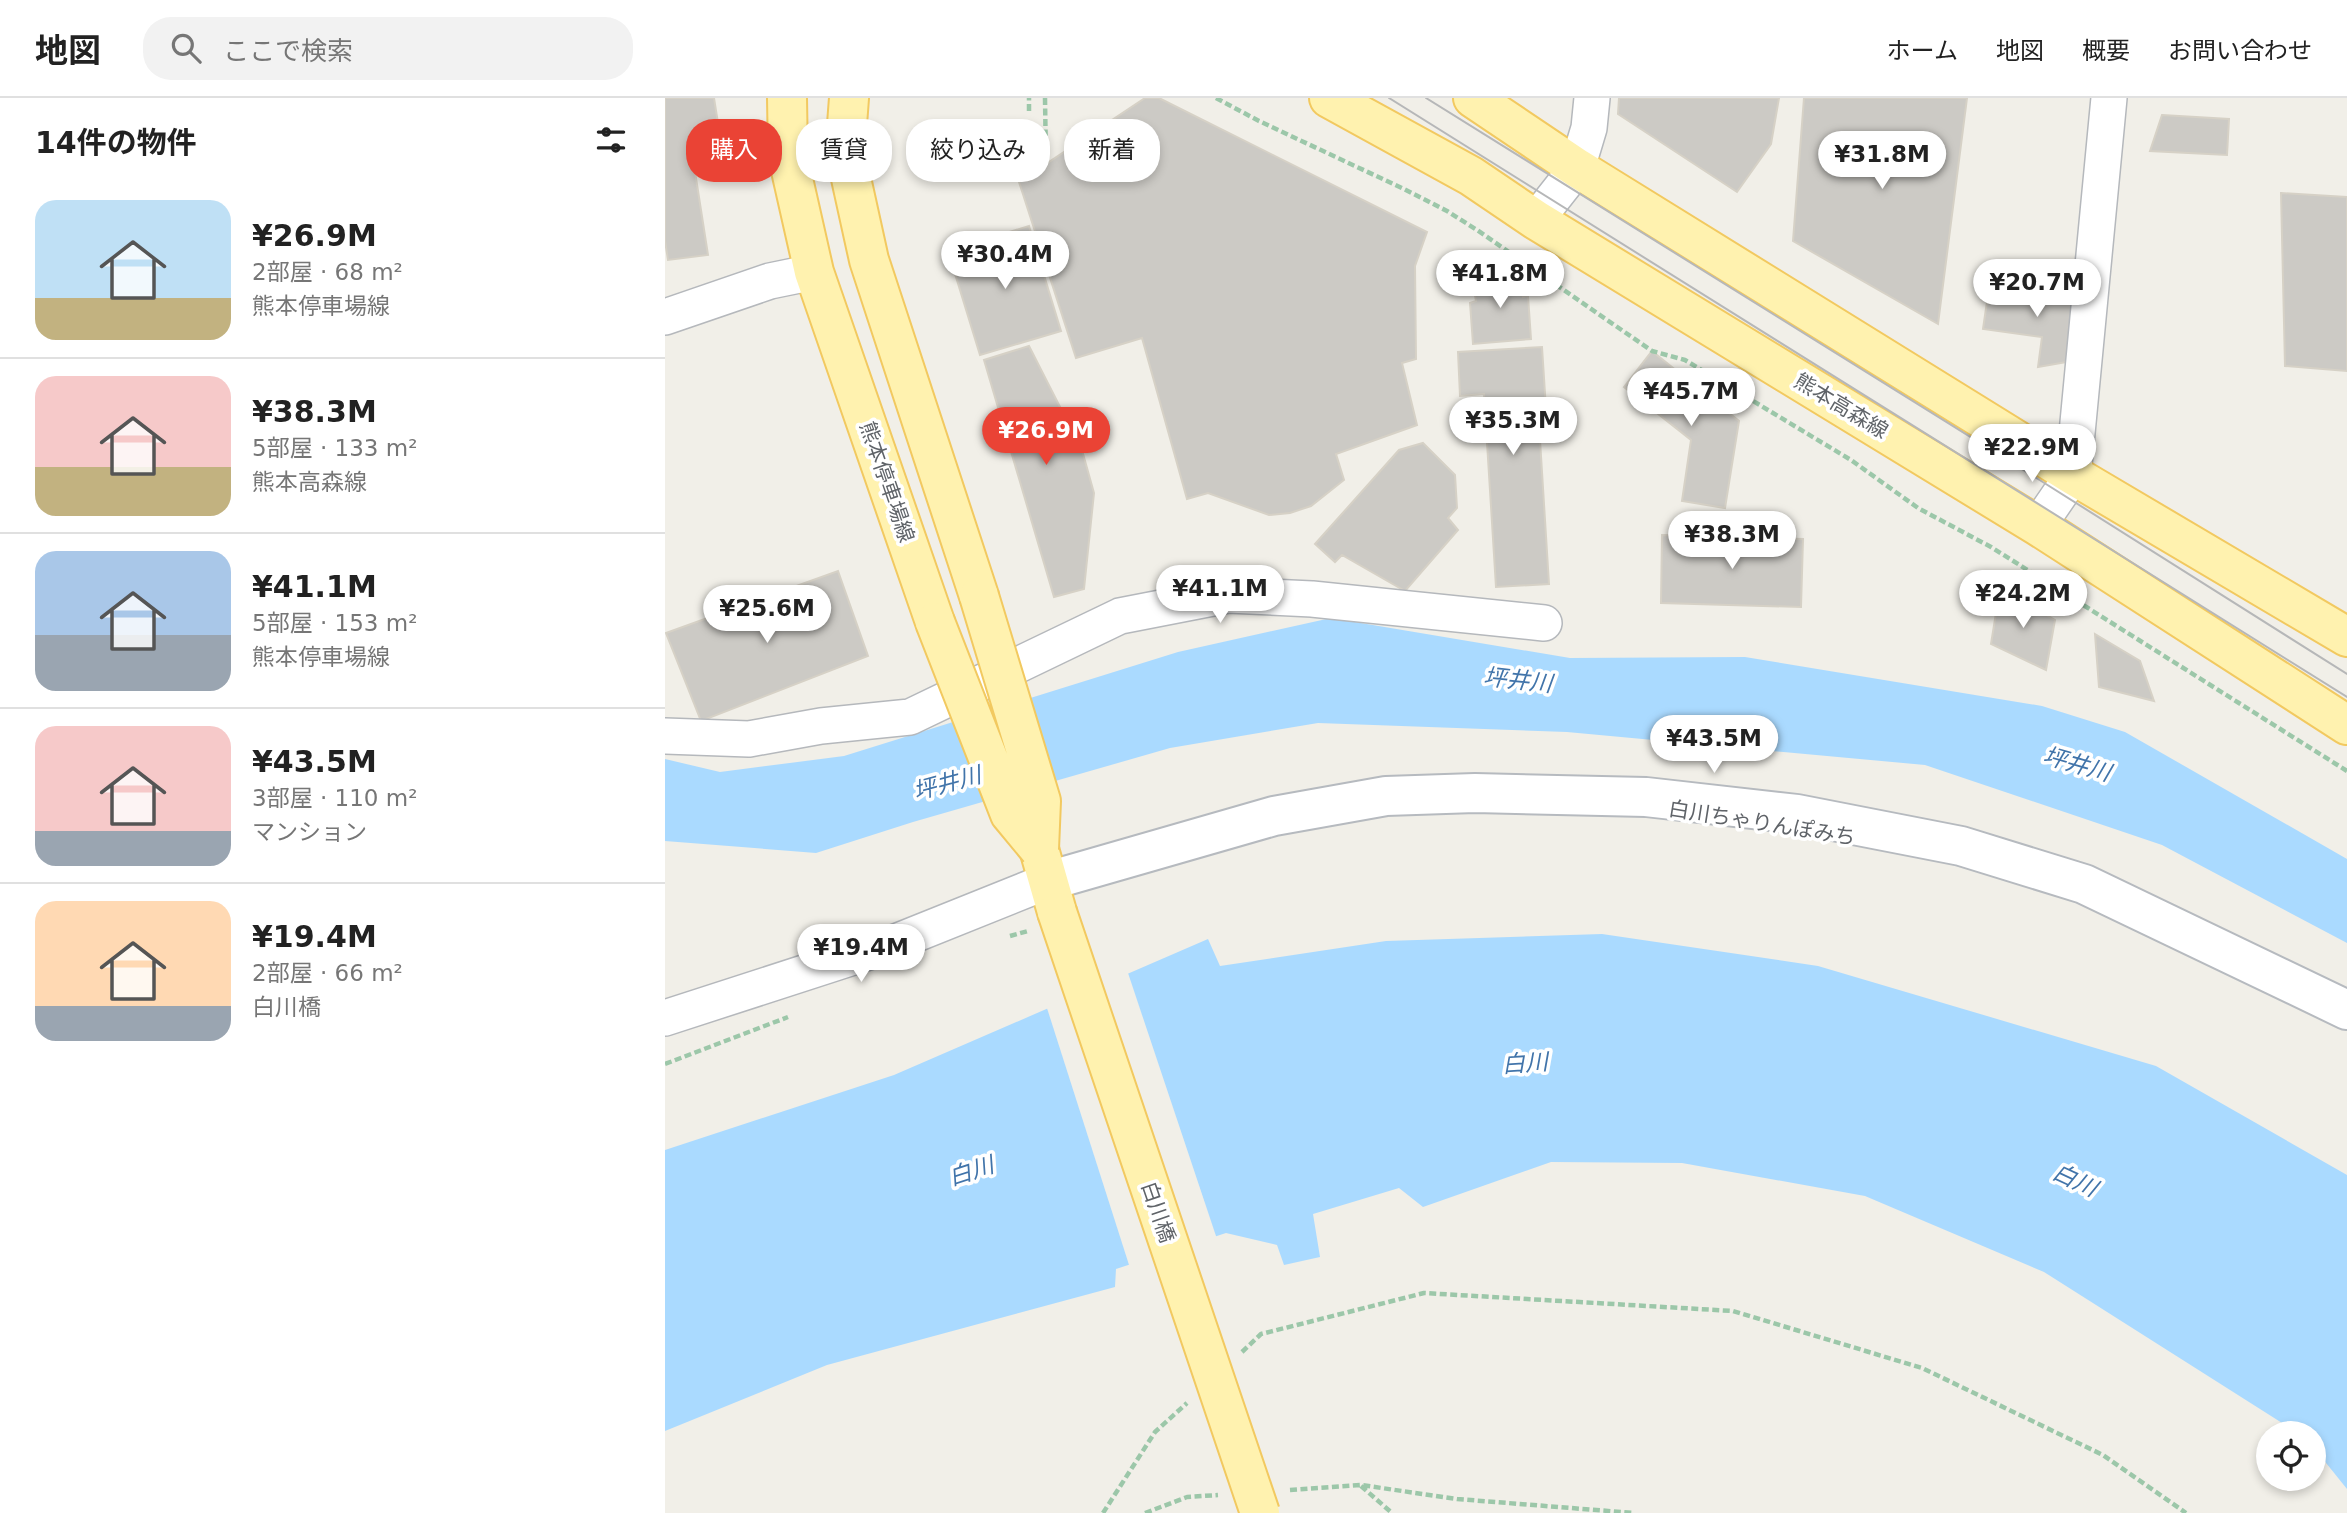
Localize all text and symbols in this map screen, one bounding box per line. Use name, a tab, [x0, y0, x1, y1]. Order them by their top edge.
search box	[143, 17, 633, 80]
icon: search	[167, 29, 205, 67]
text: 地図	[35, 31, 101, 70]
text: ここで検索	[223, 36, 353, 66]
text: ホーム	[1887, 37, 1958, 65]
text: 地図	[1996, 37, 2044, 65]
text: 概要	[2082, 37, 2130, 65]
text: お問い合わせ	[2168, 37, 2312, 65]
chip: 購入	[686, 119, 782, 182]
chip: 賃貸	[796, 119, 892, 182]
chip: 絞り込み	[906, 119, 1050, 182]
chip: 新着	[1064, 119, 1160, 182]
icon: filters	[592, 121, 630, 159]
text: 14件の物件	[35, 125, 197, 160]
pin: ¥31.8M	[1825, 132, 1939, 191]
text: ¥31.8M	[1834, 141, 1930, 167]
text: ¥26.9M	[252, 218, 377, 253]
icon: home	[91, 228, 175, 312]
pin: ¥30.4M	[948, 232, 1062, 291]
text: ¥30.4M	[957, 241, 1053, 267]
pin: ¥41.8M	[1443, 250, 1557, 310]
text: 2部屋 · 68 m²	[252, 259, 403, 285]
text: ¥41.8M	[1452, 260, 1548, 286]
pin: ¥20.7M	[1980, 260, 2094, 319]
text: ¥20.7M	[1989, 269, 2085, 295]
text: 熊本停車場線	[252, 293, 390, 319]
pin: ¥45.7M	[1634, 368, 1748, 428]
street label: 熊本高森線	[1790, 369, 1892, 443]
text: ¥45.7M	[1643, 378, 1739, 404]
text: ¥38.3M	[252, 394, 377, 429]
pin: ¥35.3M	[1456, 398, 1570, 457]
icon: home	[91, 404, 175, 488]
text: ¥35.3M	[1465, 407, 1561, 433]
pin: ¥26.9M	[989, 408, 1103, 467]
text: ¥26.9M	[998, 417, 1094, 443]
street label: 熊本停車場線	[855, 419, 919, 545]
pin: ¥22.9M	[1975, 424, 2089, 484]
text: ¥22.9M	[1984, 434, 2080, 460]
text: 5部屋 · 133 m²	[252, 435, 417, 461]
text: 熊本高森線	[252, 469, 367, 495]
pin: ¥38.3M	[1675, 512, 1789, 571]
text: ¥38.3M	[1684, 521, 1780, 547]
pin: ¥41.1M	[1163, 566, 1277, 625]
text: ¥41.1M	[252, 569, 377, 604]
pin: ¥24.2M	[1966, 570, 2080, 630]
text: ¥41.1M	[1172, 575, 1268, 601]
icon: home	[91, 579, 175, 663]
text: ¥24.2M	[1975, 580, 2071, 606]
pin: ¥25.6M	[710, 586, 824, 645]
text: ¥25.6M	[719, 595, 815, 621]
text: 5部屋 · 153 m²	[252, 610, 417, 636]
text: 熊本停車場線	[252, 644, 390, 670]
water label: 坪井川	[1482, 663, 1557, 697]
pin: ¥43.5M	[1657, 716, 1771, 775]
text: ¥43.5M	[1666, 725, 1762, 751]
water label: 坪井川	[2040, 742, 2117, 787]
text: ¥43.5M	[252, 744, 377, 779]
icon: home	[91, 754, 175, 838]
water label: 坪井川	[910, 761, 987, 804]
text: 3部屋 · 110 m²	[252, 785, 417, 811]
street label: 白川ちゃりんぽみち	[1667, 796, 1857, 850]
text: マンション	[252, 819, 367, 845]
text: ¥19.4M	[252, 919, 377, 954]
pin: ¥19.4M	[804, 924, 918, 984]
icon: home	[91, 929, 175, 1013]
text: ¥19.4M	[813, 934, 909, 960]
text: 2部屋 · 66 m²	[252, 960, 403, 986]
text: 白川橋	[252, 994, 321, 1020]
water label: 白川	[1501, 1048, 1552, 1078]
water label: 白川	[945, 1151, 1000, 1190]
water label: 白川	[2049, 1158, 2104, 1203]
street label: 白川橋	[1136, 1178, 1180, 1246]
map controls	[2256, 1421, 2326, 1491]
button: locate	[2256, 1421, 2326, 1491]

